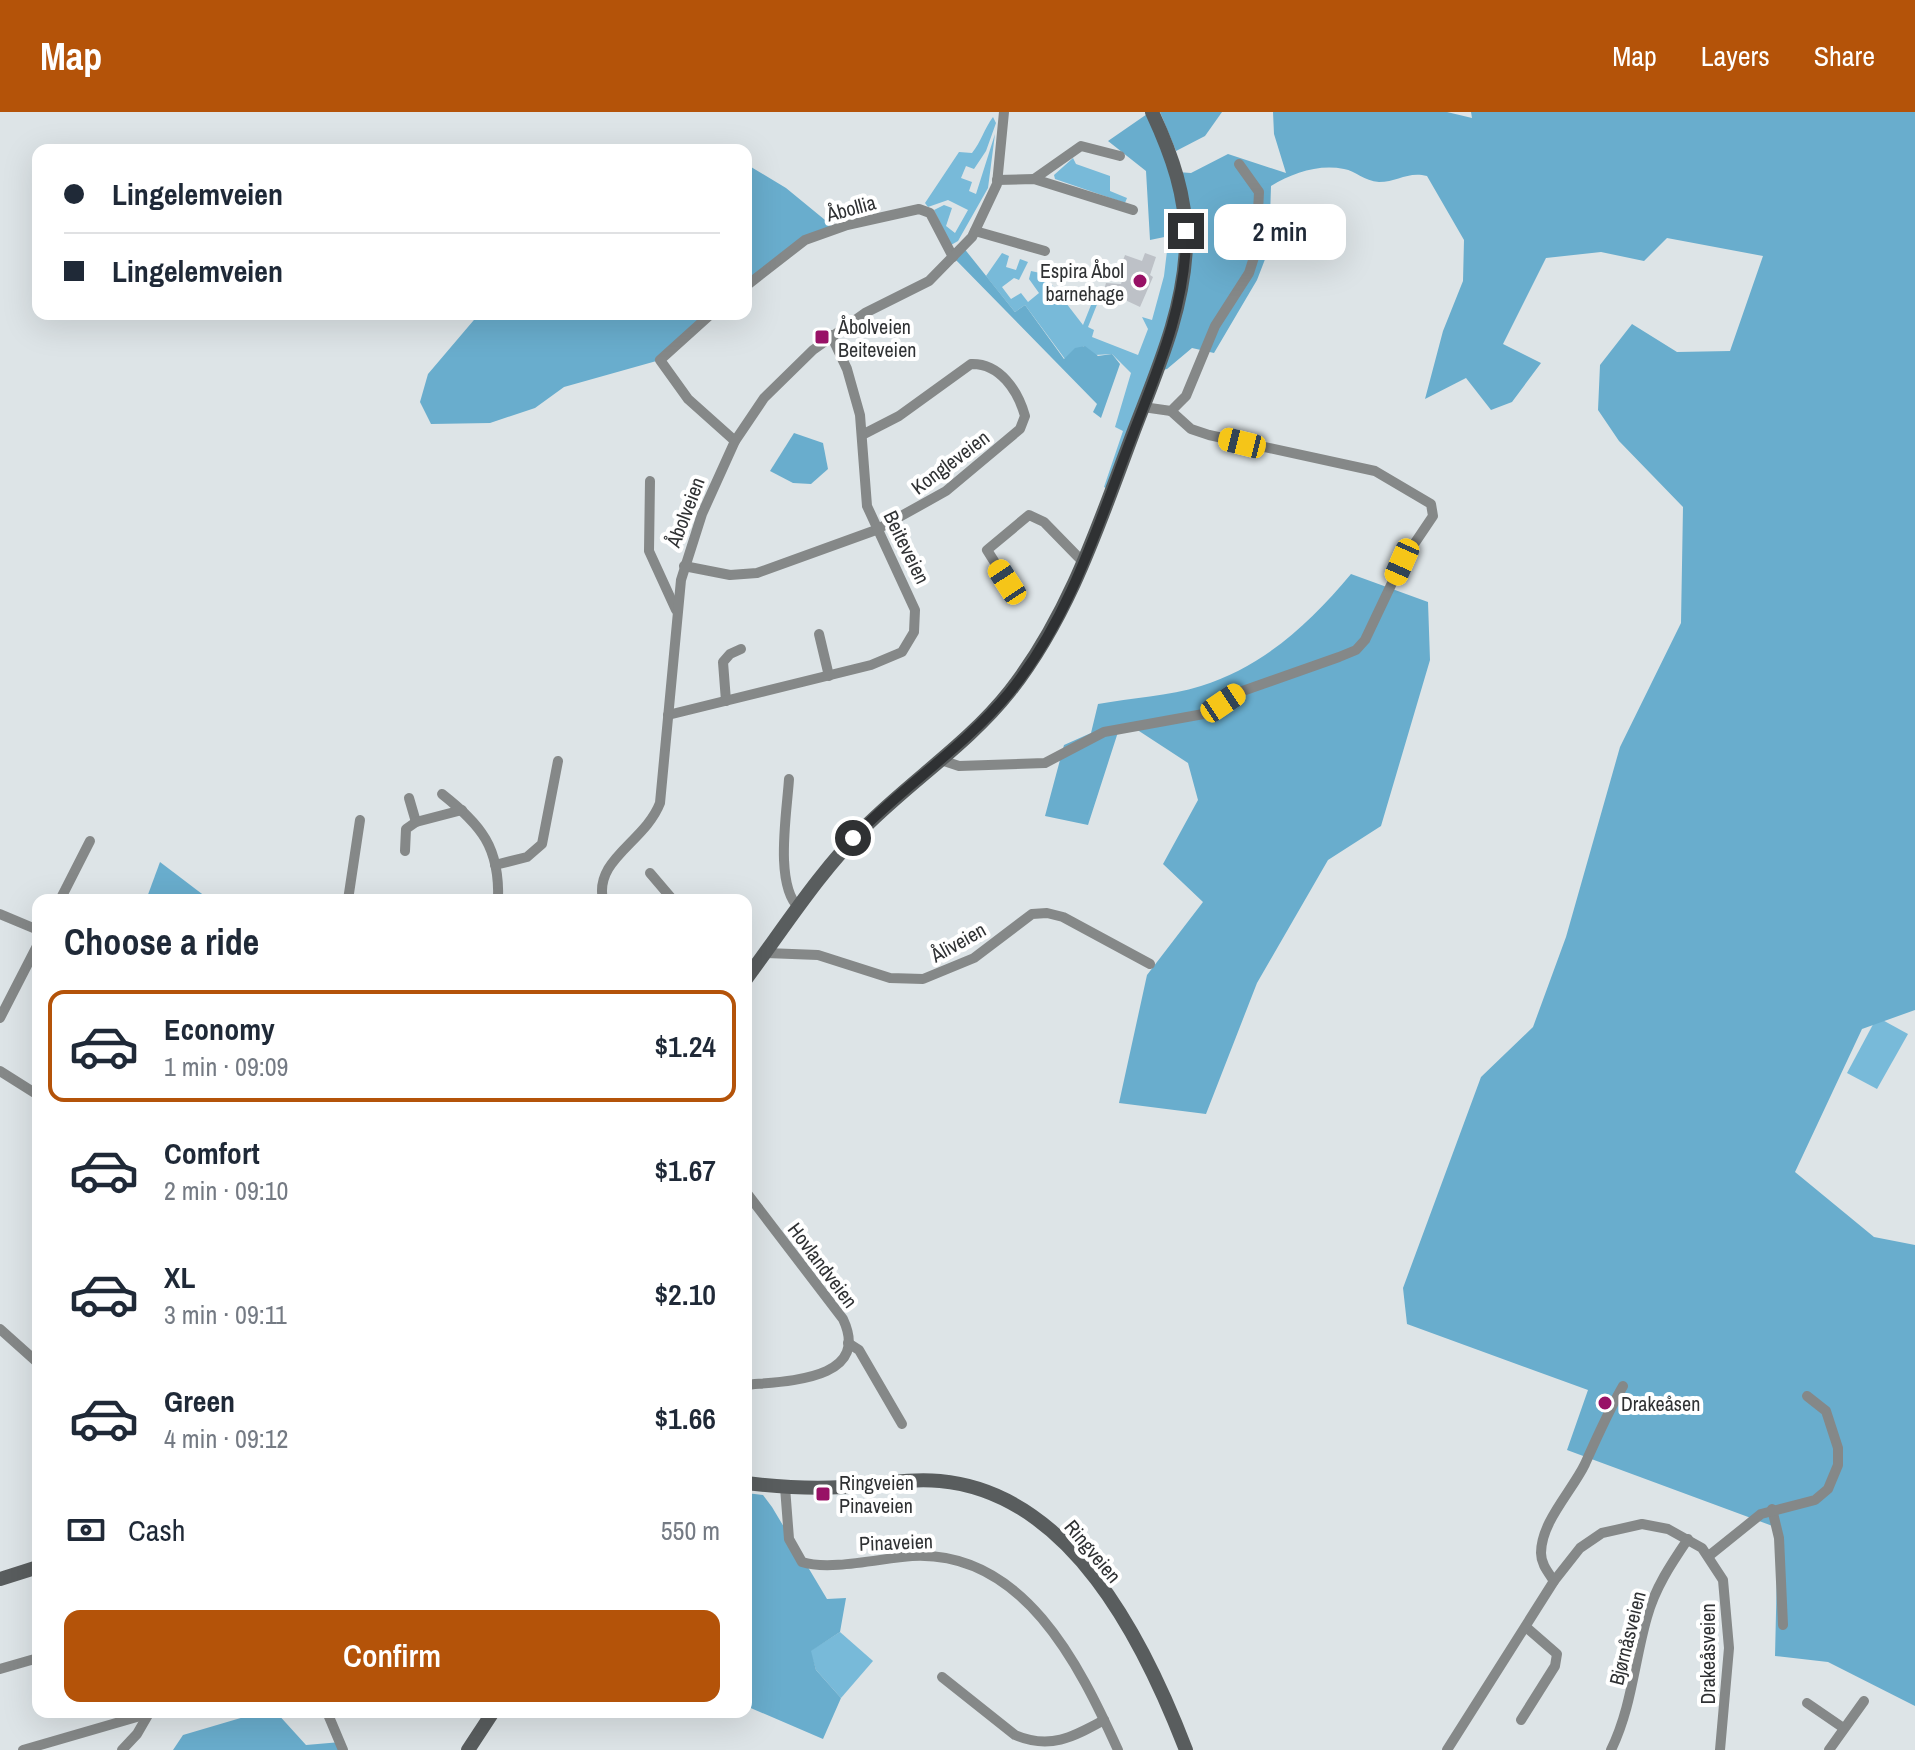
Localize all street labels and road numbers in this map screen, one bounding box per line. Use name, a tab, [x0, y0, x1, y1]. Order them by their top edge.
street label: Åbollia	[822, 188, 879, 228]
street label: Kongleveien	[905, 424, 995, 500]
street label: Åbolveien	[659, 473, 711, 552]
street label: Beiteveien	[878, 506, 936, 588]
street label: Åliveien	[925, 916, 990, 969]
street label: Hovlandveien	[782, 1217, 864, 1313]
street label: Ringveien	[1059, 1514, 1127, 1588]
street label: Pinaveien	[859, 1527, 933, 1557]
street label: Bjørnåsveien	[1602, 1588, 1652, 1688]
street label: Drakeåsveien	[1694, 1603, 1721, 1705]

